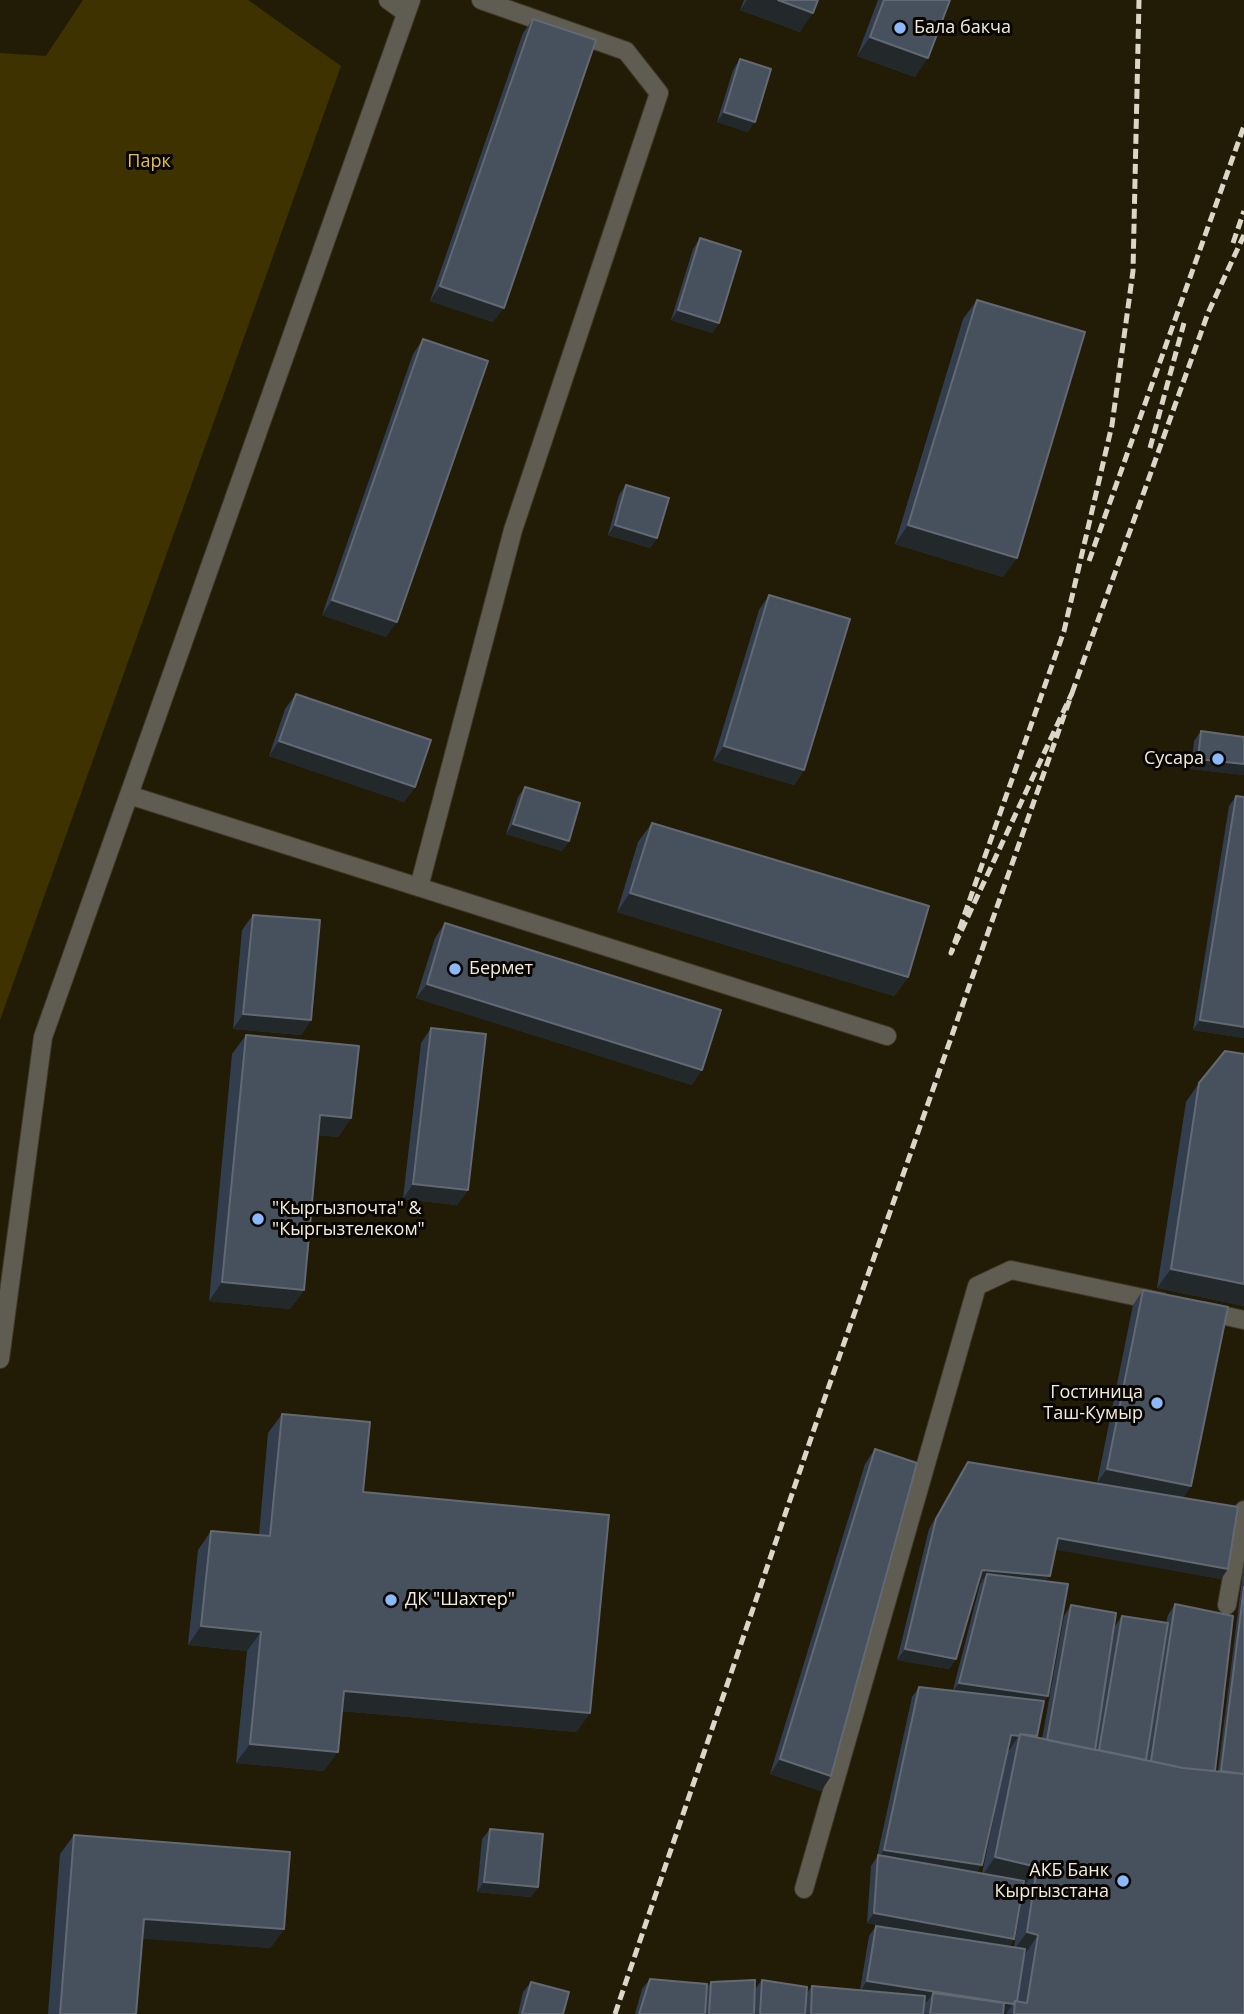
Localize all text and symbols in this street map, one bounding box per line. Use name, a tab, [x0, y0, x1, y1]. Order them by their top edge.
place label: Бала бакча	[914, 17, 1011, 39]
marker: Бала бакча	[892, 20, 908, 36]
park label: Парк	[127, 151, 171, 173]
place label: Сусара	[1144, 748, 1204, 770]
marker: Сусара	[1210, 751, 1226, 767]
place label: Бермет	[469, 958, 533, 980]
marker: Бермет	[447, 961, 463, 977]
place label: "Кыргызпочта" & "Кыргызтелеком"	[272, 1198, 425, 1240]
marker: "Кыргызпочта" & "Кыргызтелеком"	[250, 1211, 266, 1227]
place label: Гостиница Таш-Кумыр	[1043, 1382, 1143, 1424]
marker: Гостиница Таш-Кумыр	[1149, 1395, 1165, 1411]
place label: ДК "Шахтер"	[405, 1589, 515, 1611]
marker: ДК "Шахтер"	[383, 1592, 399, 1608]
place label: АКБ Банк Кыргызстана	[994, 1860, 1109, 1902]
marker: АКБ Банк Кыргызстана	[1115, 1873, 1131, 1889]

